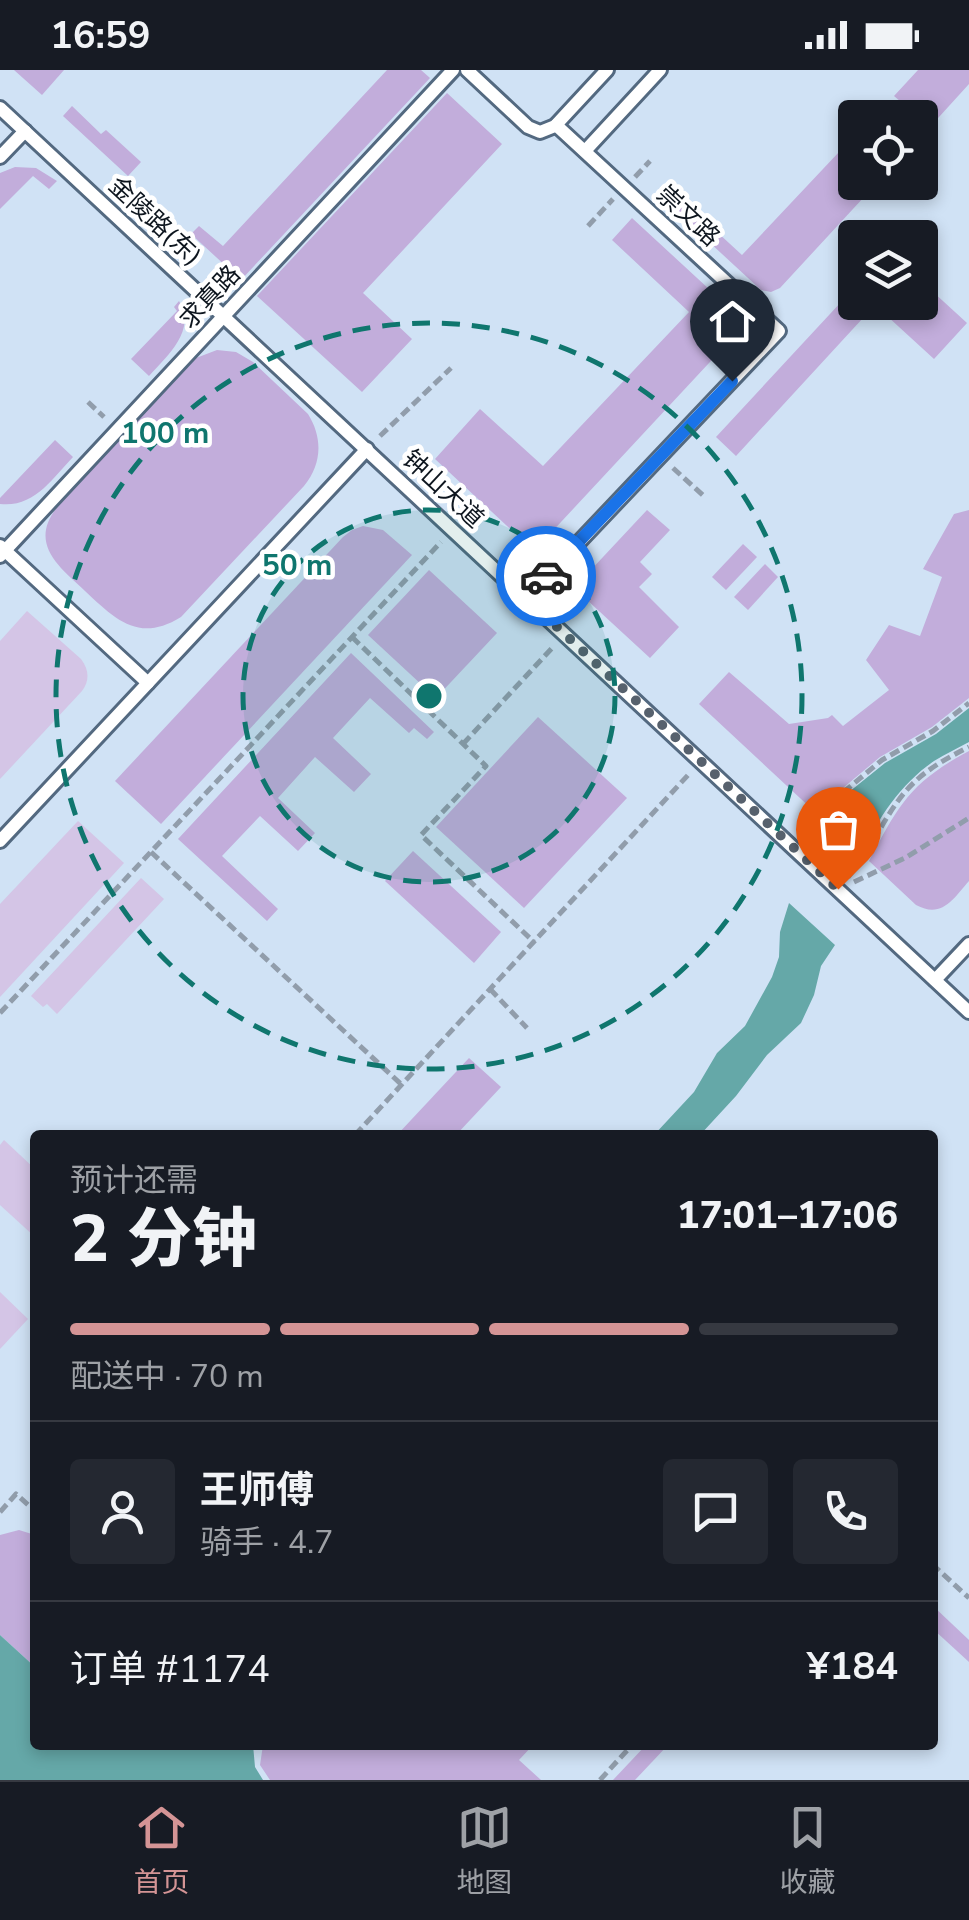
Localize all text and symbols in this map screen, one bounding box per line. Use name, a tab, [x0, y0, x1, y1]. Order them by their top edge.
text: 16:59	[50, 10, 151, 61]
map controls	[838, 100, 938, 320]
button: locate	[838, 100, 938, 200]
street label: 金陵路(东)	[101, 169, 209, 273]
street label: 崇文路	[649, 178, 727, 254]
button: layers	[838, 220, 938, 320]
street label: 求真路	[172, 258, 248, 336]
pin	[690, 279, 775, 382]
icon: home	[705, 294, 760, 349]
text: 100 m	[121, 413, 209, 454]
street label: 钟山大道	[395, 442, 491, 536]
courier	[496, 526, 596, 626]
text: 50 m	[262, 545, 332, 586]
icon: car	[519, 549, 574, 604]
centre of rings	[411, 678, 447, 714]
pin	[796, 787, 881, 890]
icon: bag	[811, 802, 866, 857]
text: 预计还需	[70, 1159, 198, 1202]
text: 17:01–17:06	[677, 1190, 898, 1241]
text: 2 分钟	[70, 1195, 257, 1284]
text: 配送中 · 70 m	[70, 1355, 264, 1398]
button: person	[70, 1459, 175, 1564]
button: chat	[663, 1459, 768, 1564]
button: phone	[793, 1459, 898, 1564]
text: 王师傅	[200, 1465, 314, 1516]
text: 骑手 · 4.7	[200, 1521, 333, 1564]
text: ¥184	[807, 1641, 898, 1692]
text: 订单 #1174	[70, 1644, 270, 1695]
tab: 首页	[133, 1800, 190, 1902]
tab: 地图	[456, 1800, 513, 1902]
tab: 收藏	[779, 1800, 836, 1902]

